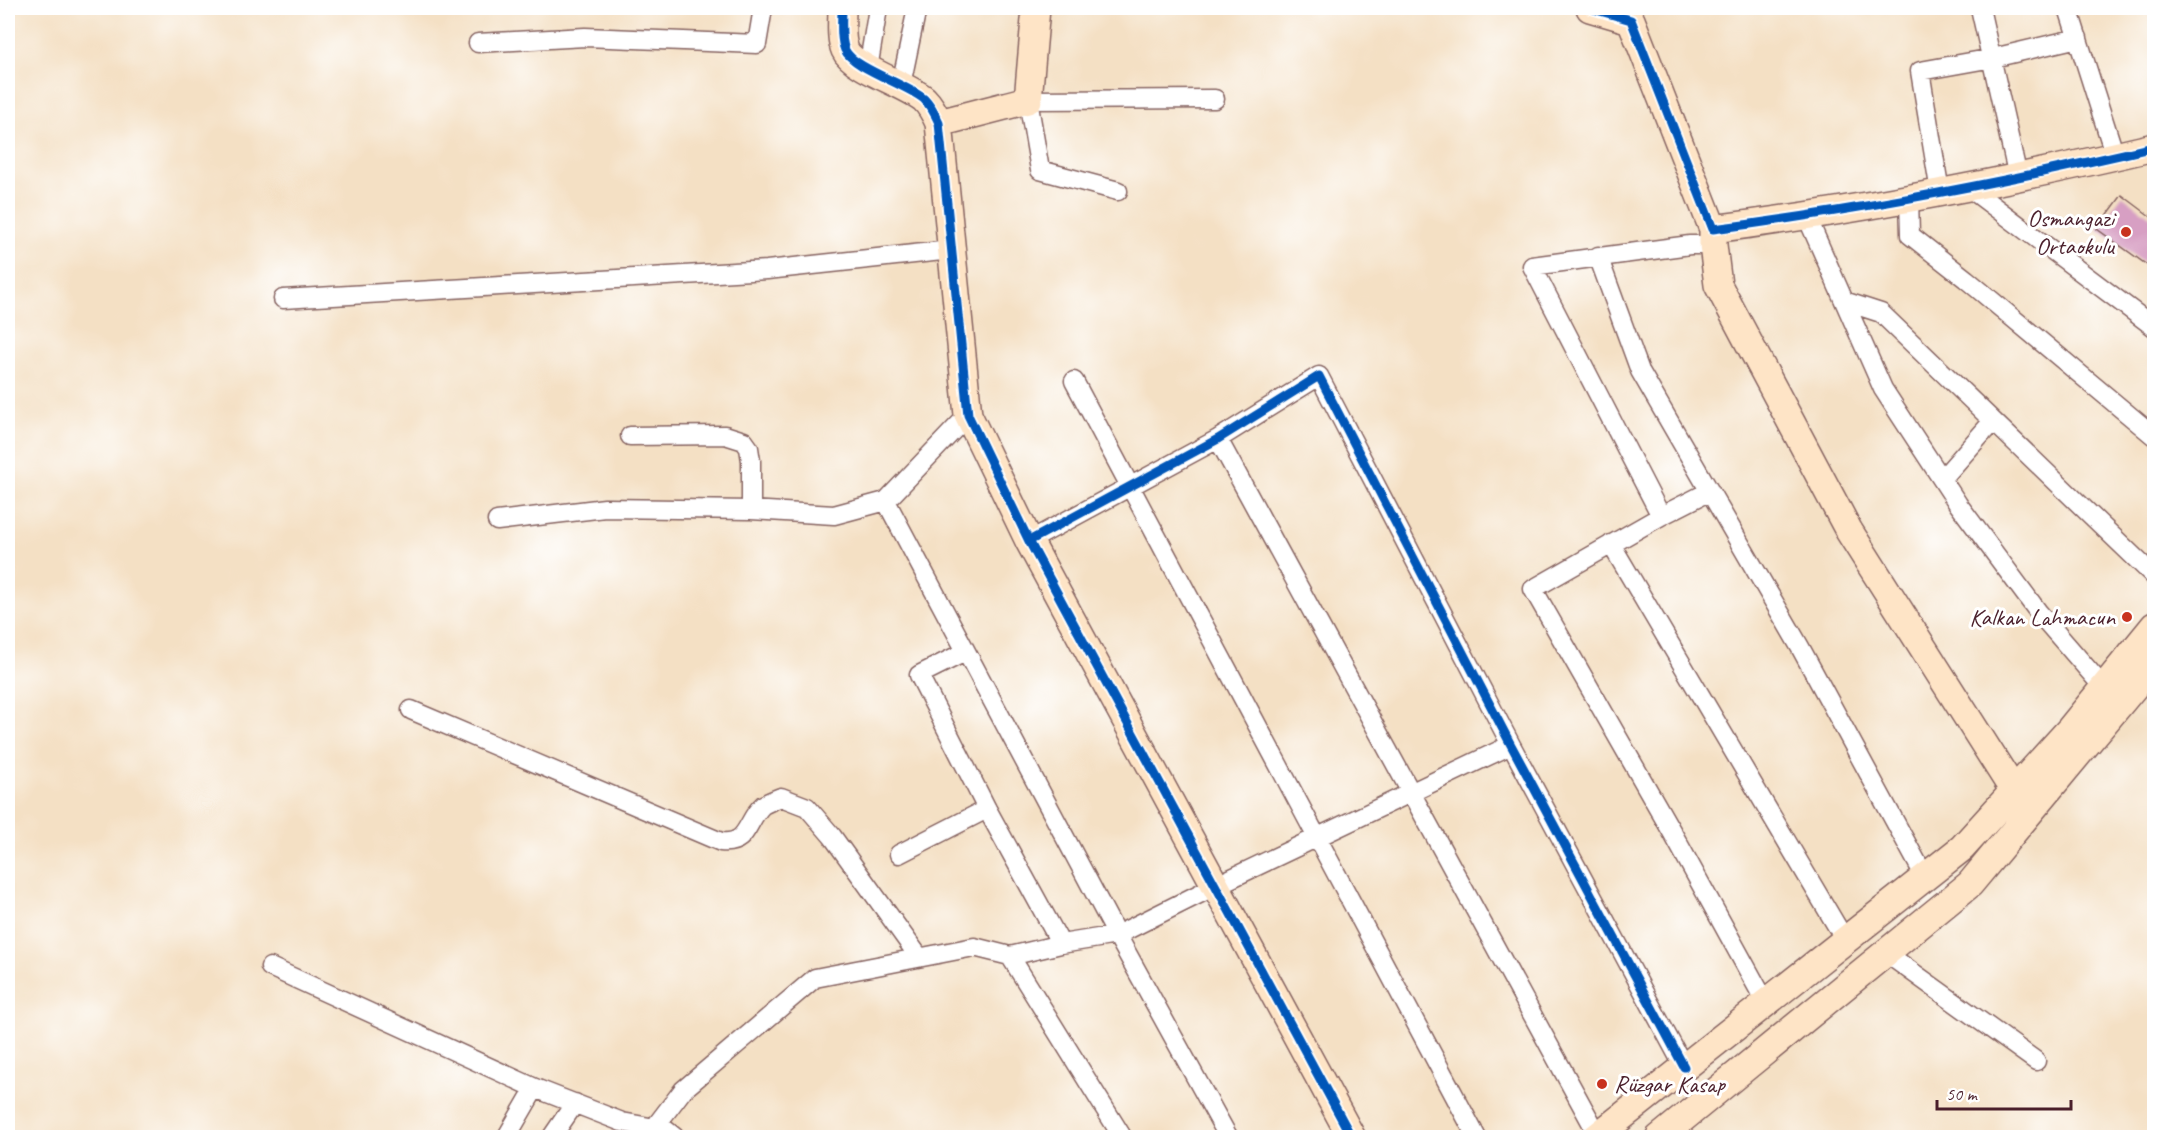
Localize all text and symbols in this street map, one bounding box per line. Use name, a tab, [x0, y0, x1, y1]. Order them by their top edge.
place label: Osmangazi Ortaokulu	[2028, 203, 2118, 261]
marker: Osmangazi Ortaokulu	[2119, 225, 2133, 239]
place label: Kalkan Lahmacun	[1969, 602, 2116, 632]
marker: Kalkan Lahmacun	[2120, 610, 2134, 624]
place label: Rüzgar Kasap	[1614, 1069, 1727, 1099]
scale bar	[1937, 1073, 2070, 1111]
marker: Rüzgar Kasap	[1595, 1077, 1609, 1091]
text: 50 m	[1946, 1083, 1979, 1105]

